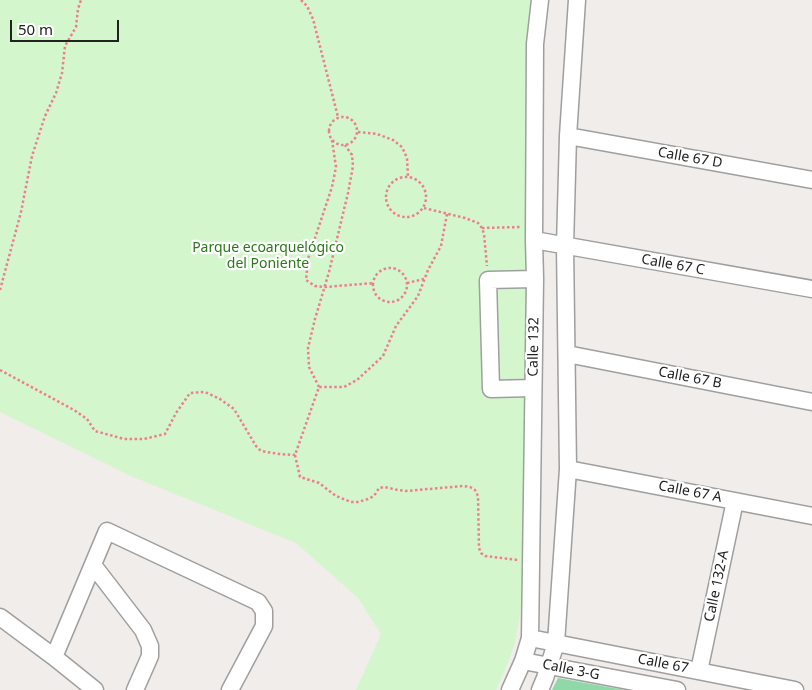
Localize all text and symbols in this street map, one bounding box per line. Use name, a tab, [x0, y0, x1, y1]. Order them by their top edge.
scale bar	[12, 10, 121, 42]
text: 50 m	[18, 19, 53, 39]
street label: Calle 67 D	[656, 144, 724, 172]
park label: Parque ecoarquelógico del Poniente	[192, 240, 344, 272]
street label: Calle 67 C	[640, 251, 706, 279]
street label: Calle 132	[525, 317, 543, 377]
street label: Calle 67 B	[657, 364, 723, 392]
street label: Calle 67 A	[657, 478, 723, 506]
street label: Calle 132-A	[701, 549, 733, 623]
street label: Calle 67	[636, 651, 690, 677]
street label: Calle 3-G	[541, 656, 601, 684]

